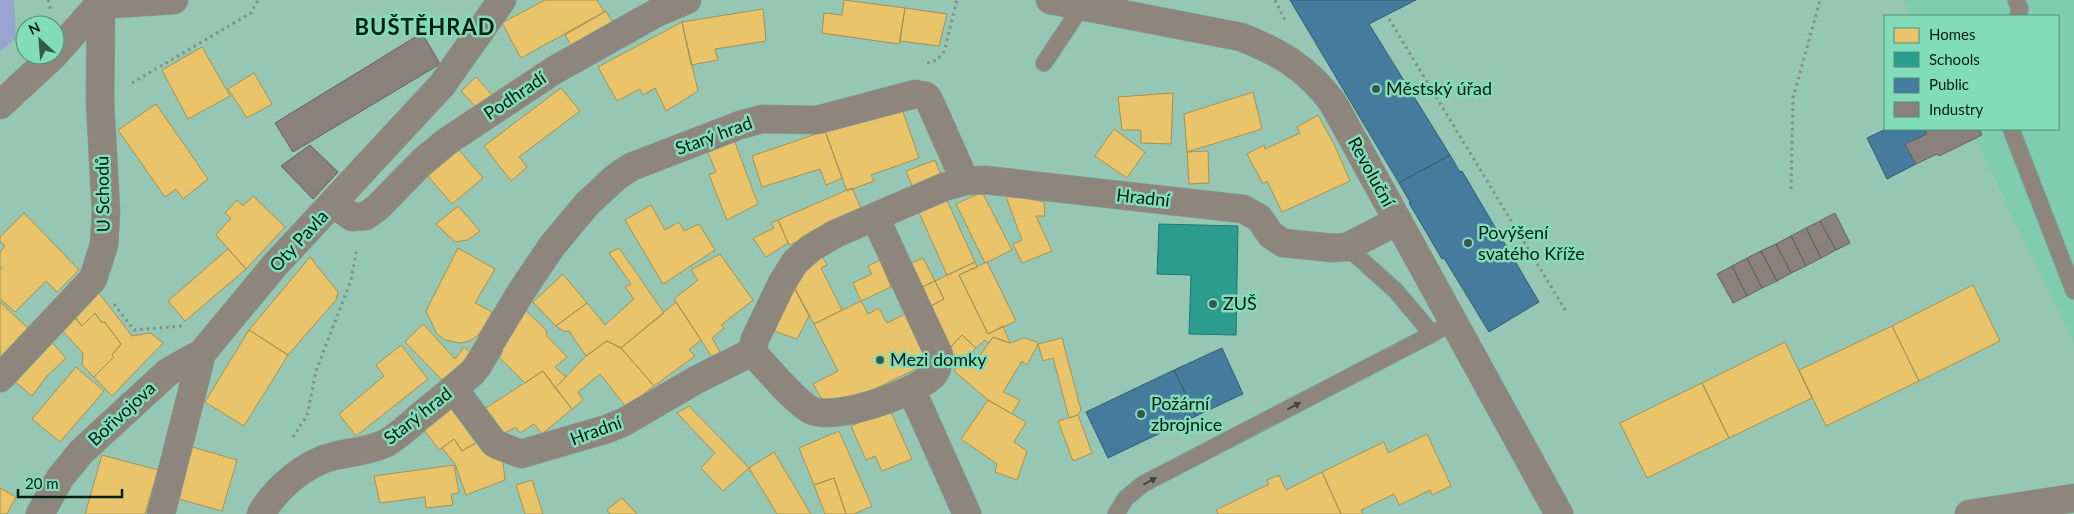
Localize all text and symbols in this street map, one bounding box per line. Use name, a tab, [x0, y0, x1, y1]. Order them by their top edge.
district label: BUŠTĚHRAD	[355, 13, 495, 40]
north arrow	[15, 15, 65, 65]
legend	[1884, 15, 2059, 130]
text: N	[26, 18, 43, 38]
text: Homes	[1929, 25, 1975, 43]
text: Schools	[1929, 50, 1980, 68]
street label: Podhradí	[479, 66, 550, 124]
text: Public	[1929, 75, 1969, 93]
place label: Městský úřad	[1386, 77, 1492, 99]
marker: Městský úřad	[1370, 83, 1382, 95]
text: Industry	[1929, 100, 1984, 118]
street label: Starý hrad	[672, 111, 755, 159]
street label: Revoluční	[1344, 133, 1400, 211]
street label: U Schodů	[90, 156, 114, 232]
street label: Hradní	[1115, 183, 1171, 211]
street label: Oty Pavla	[264, 205, 332, 276]
place label: Povýšení svatého Kříže	[1478, 221, 1585, 264]
marker: Povýšení svatého Kříže	[1462, 237, 1474, 249]
place label: ZUŠ	[1223, 292, 1257, 314]
marker: ZUŠ	[1207, 298, 1219, 310]
place label: Mezi domky	[890, 348, 987, 370]
marker: Mezi domky	[874, 354, 886, 366]
street label: Bořivojova	[83, 377, 160, 450]
street label: Starý hrad	[379, 382, 456, 449]
place label: Požární zbrojnice	[1151, 392, 1222, 435]
one-way arrow	[1287, 402, 1301, 410]
marker: Požární zbrojnice	[1135, 408, 1147, 420]
street label: Hradní	[567, 410, 625, 450]
scale bar	[18, 466, 121, 498]
text: 20 m	[25, 474, 59, 492]
one-way arrow	[1143, 477, 1157, 485]

